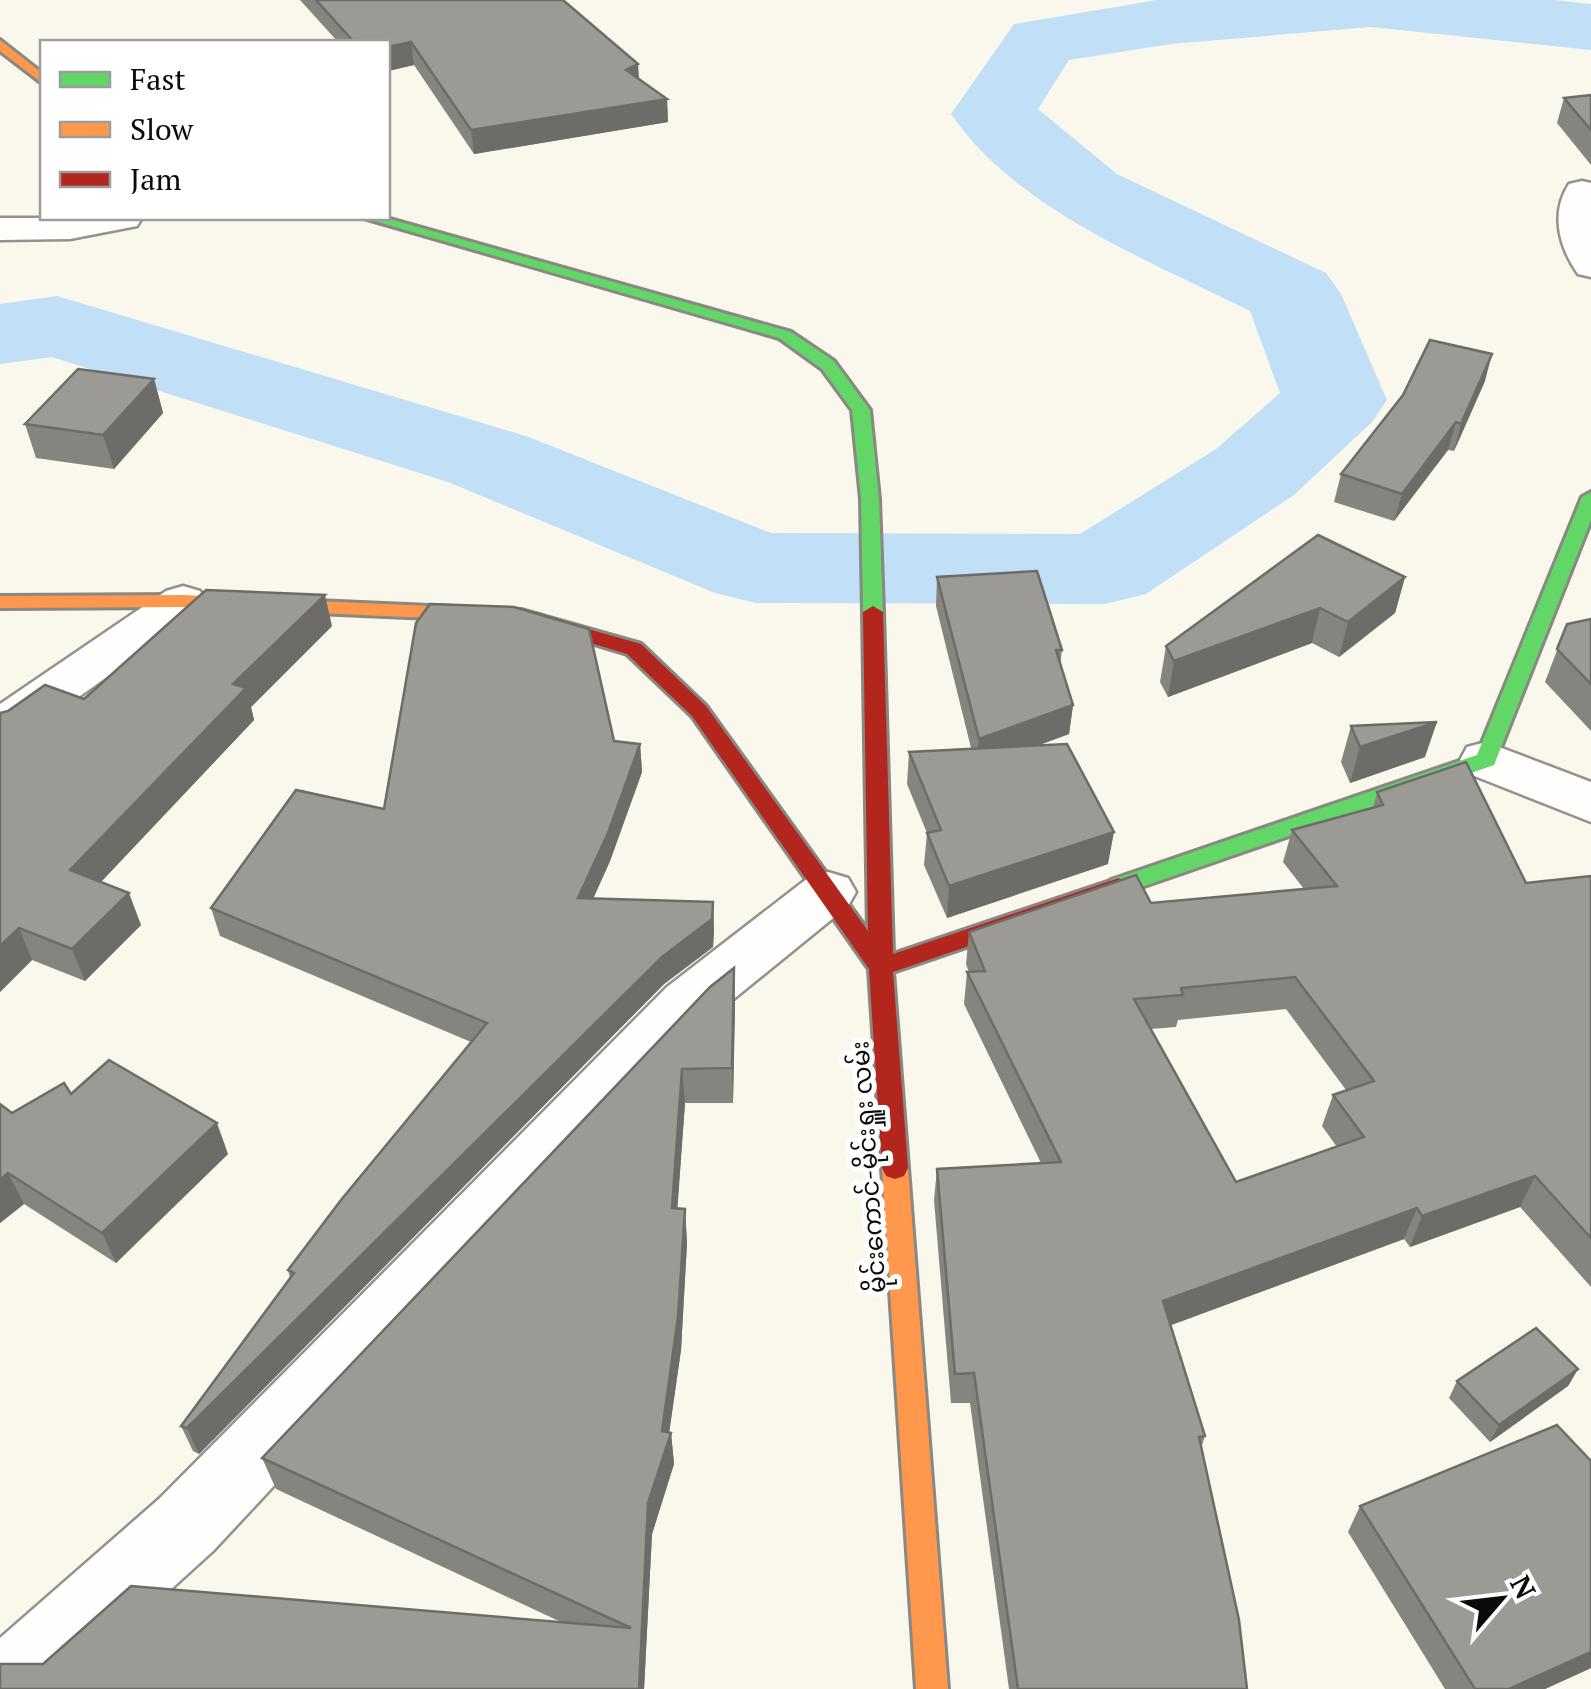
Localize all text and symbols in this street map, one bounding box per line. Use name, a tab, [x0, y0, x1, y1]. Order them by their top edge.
legend	[40, 40, 390, 220]
text: Fast	[130, 59, 186, 99]
text: Slow	[130, 109, 194, 149]
text: Jam	[130, 159, 181, 199]
street label: မိုင်းကောင်-မိုင်းရှူး လမ်း	[842, 1039, 898, 1294]
north arrow	[1451, 1549, 1551, 1649]
text: N	[1502, 1569, 1545, 1605]

